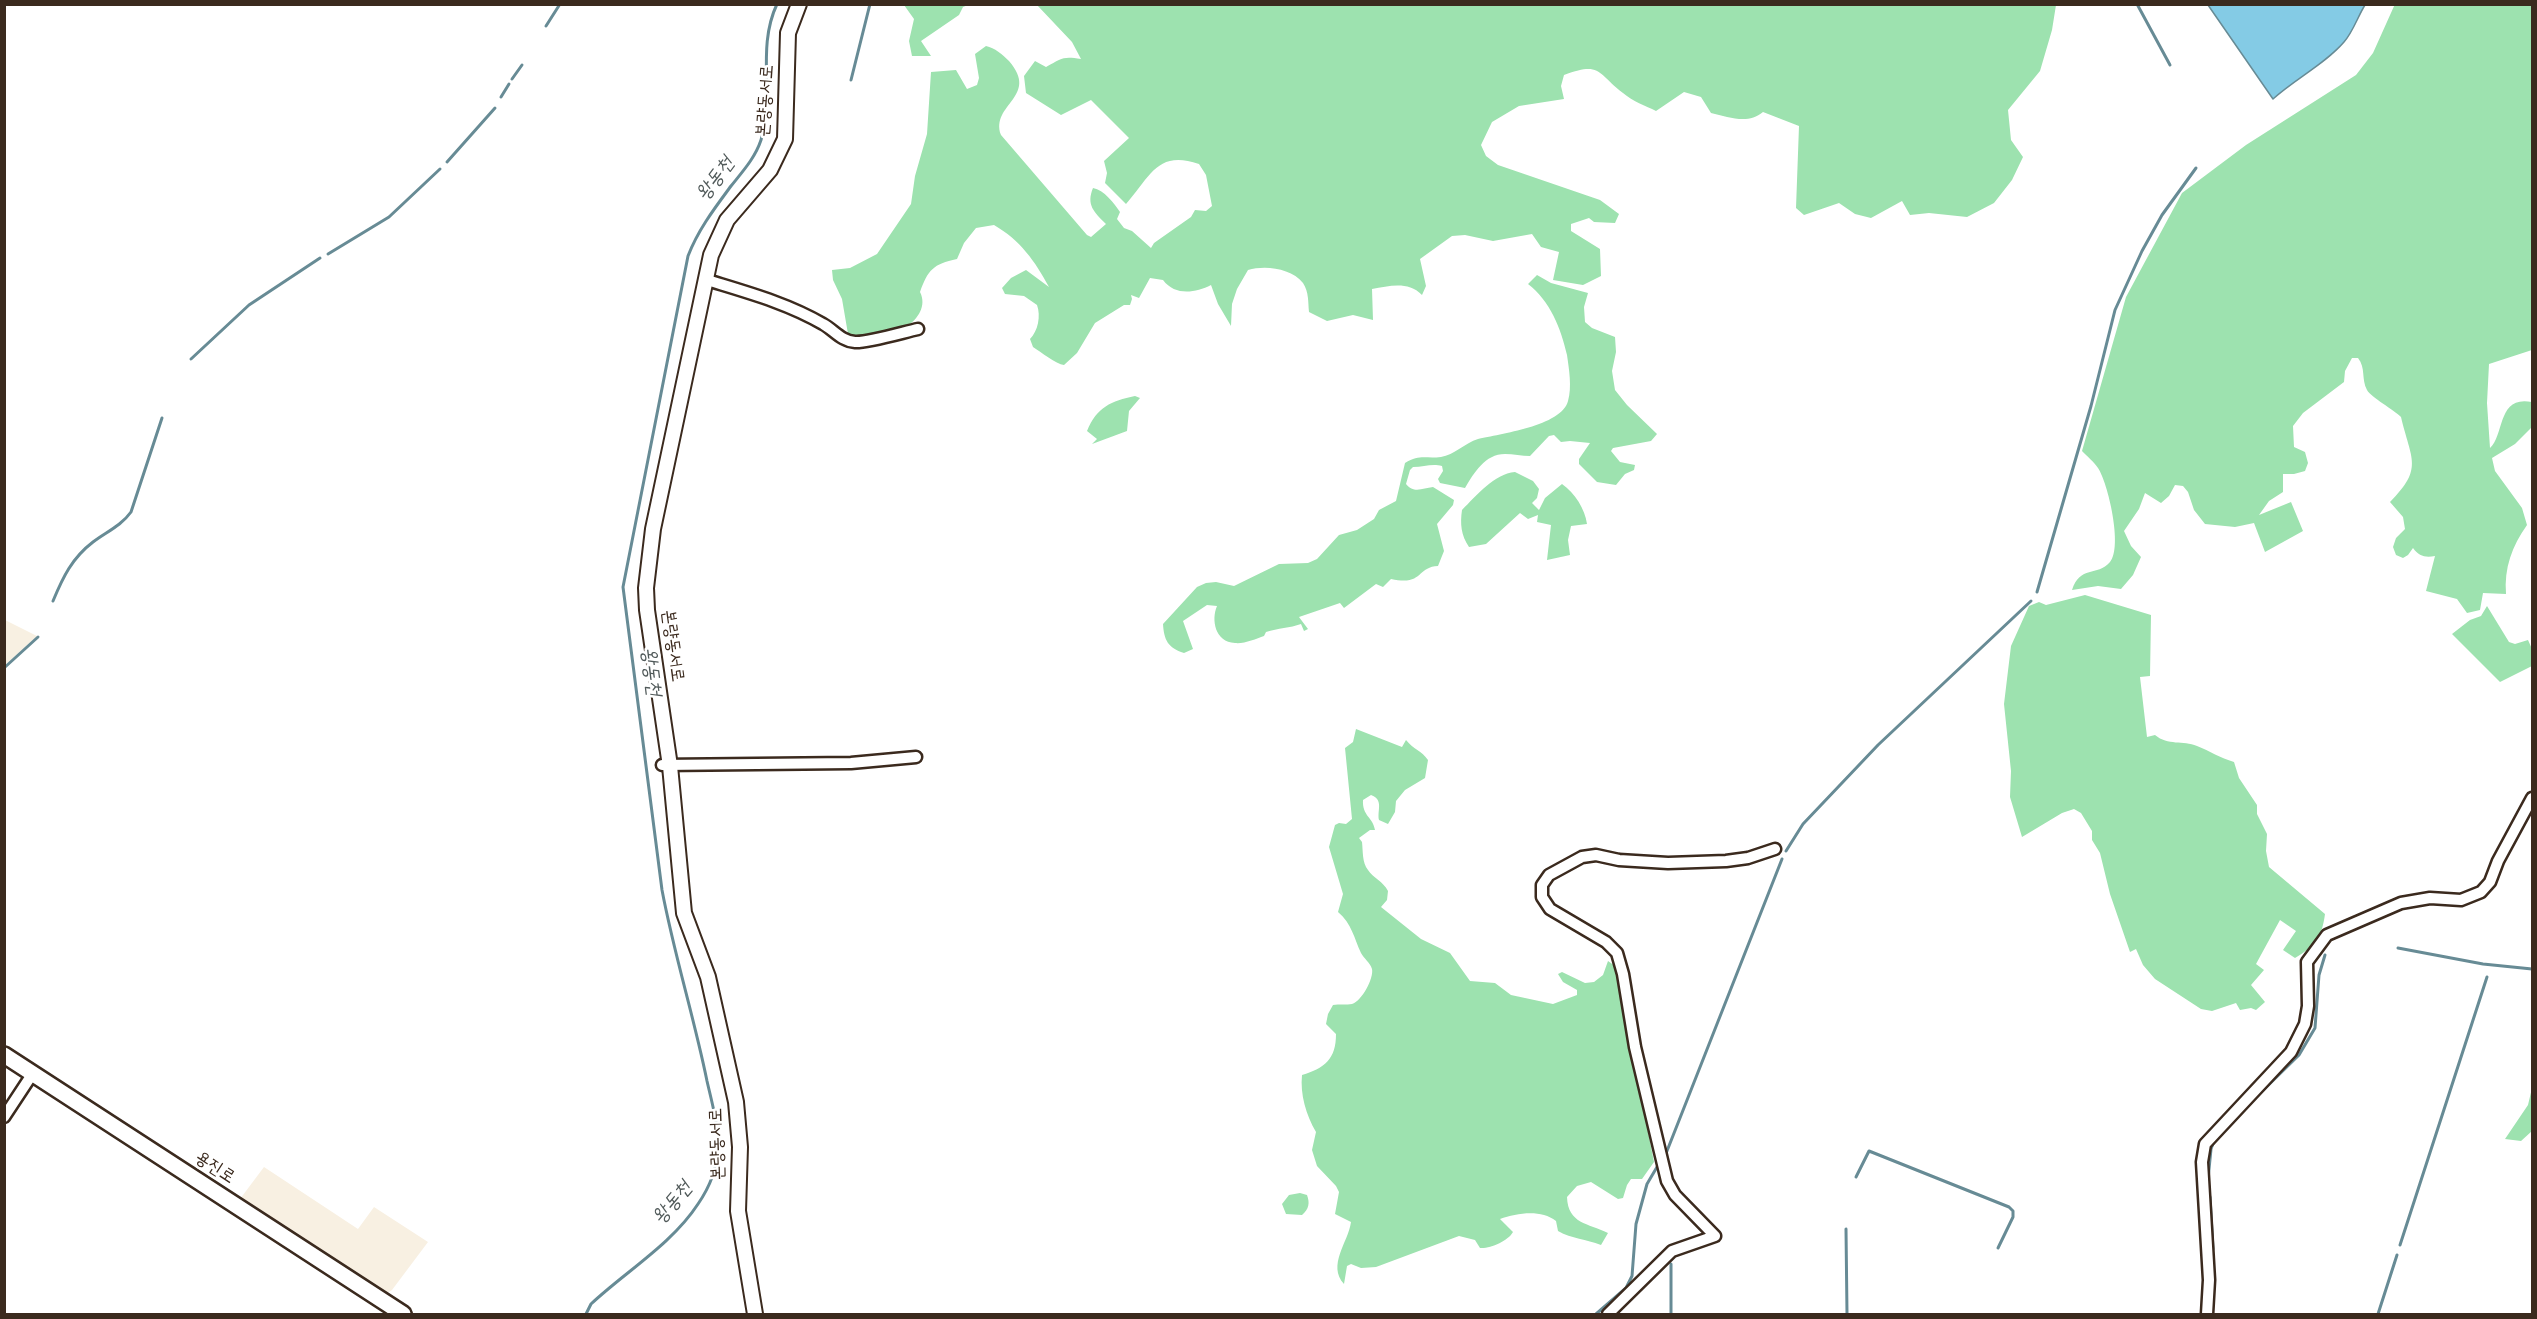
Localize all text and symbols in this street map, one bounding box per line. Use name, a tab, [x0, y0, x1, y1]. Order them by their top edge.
street label: 본량동서로	[754, 64, 780, 138]
water label: 왕동천	[693, 153, 741, 207]
street label: 본량동서로	[655, 609, 687, 683]
water label: 왕동천	[634, 647, 664, 697]
street label: 본량동서로	[707, 1107, 731, 1181]
street label: 용진로	[190, 1148, 238, 1190]
water label: 왕동천	[649, 1178, 699, 1230]

